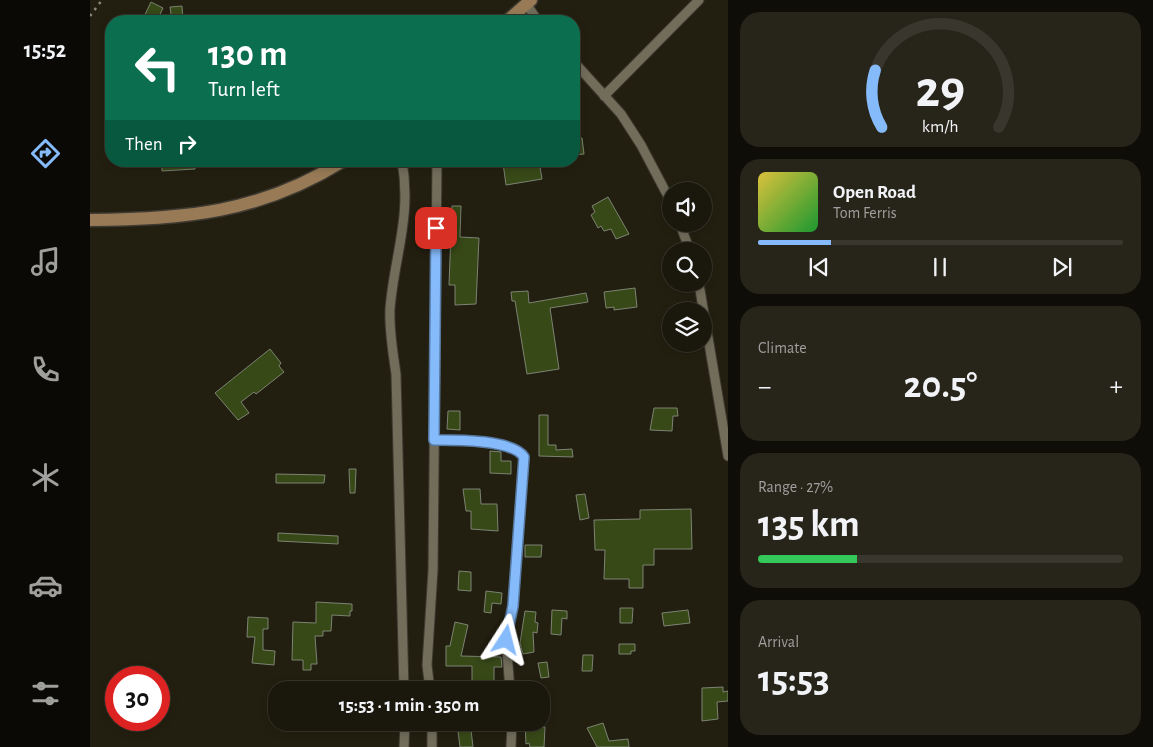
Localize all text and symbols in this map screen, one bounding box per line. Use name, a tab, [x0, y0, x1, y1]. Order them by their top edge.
icon: left	[125, 35, 190, 100]
text: 130 m	[208, 37, 287, 72]
text: 15:52	[24, 39, 66, 61]
text: 29	[916, 64, 965, 116]
text: Turn left	[208, 78, 280, 100]
text: km/h	[922, 118, 959, 136]
icon: right	[173, 130, 201, 158]
text: Then	[125, 135, 163, 154]
icon: directions	[28, 136, 63, 171]
map controls	[662, 182, 712, 352]
button: sound	[662, 182, 712, 232]
text: Open Road	[833, 183, 916, 202]
text: Tom Ferris	[833, 205, 897, 221]
pin	[415, 207, 457, 249]
icon: arrive	[422, 214, 450, 242]
button: search	[662, 242, 712, 292]
icon: music	[28, 244, 63, 279]
icon: previous	[805, 253, 833, 281]
icon: pause	[926, 253, 954, 281]
icon: next	[1048, 253, 1076, 281]
button: layers	[662, 302, 712, 352]
text: Climate	[758, 340, 807, 356]
icon: phone	[28, 352, 63, 387]
text: 20.5°	[904, 367, 977, 405]
text: −	[758, 373, 771, 401]
text: +	[1110, 373, 1123, 401]
icon: climate	[28, 460, 63, 495]
text: Range · 27%	[758, 479, 833, 495]
text: 135 km	[758, 506, 860, 544]
icon: car	[28, 568, 63, 603]
position arrow	[479, 613, 531, 665]
text: Arrival	[758, 634, 799, 650]
text: 15:53	[758, 661, 830, 699]
speed limit sign: 30	[105, 666, 170, 731]
icon: filters	[28, 676, 63, 711]
text: 15:53 · 1 min · 350 m	[339, 696, 479, 715]

